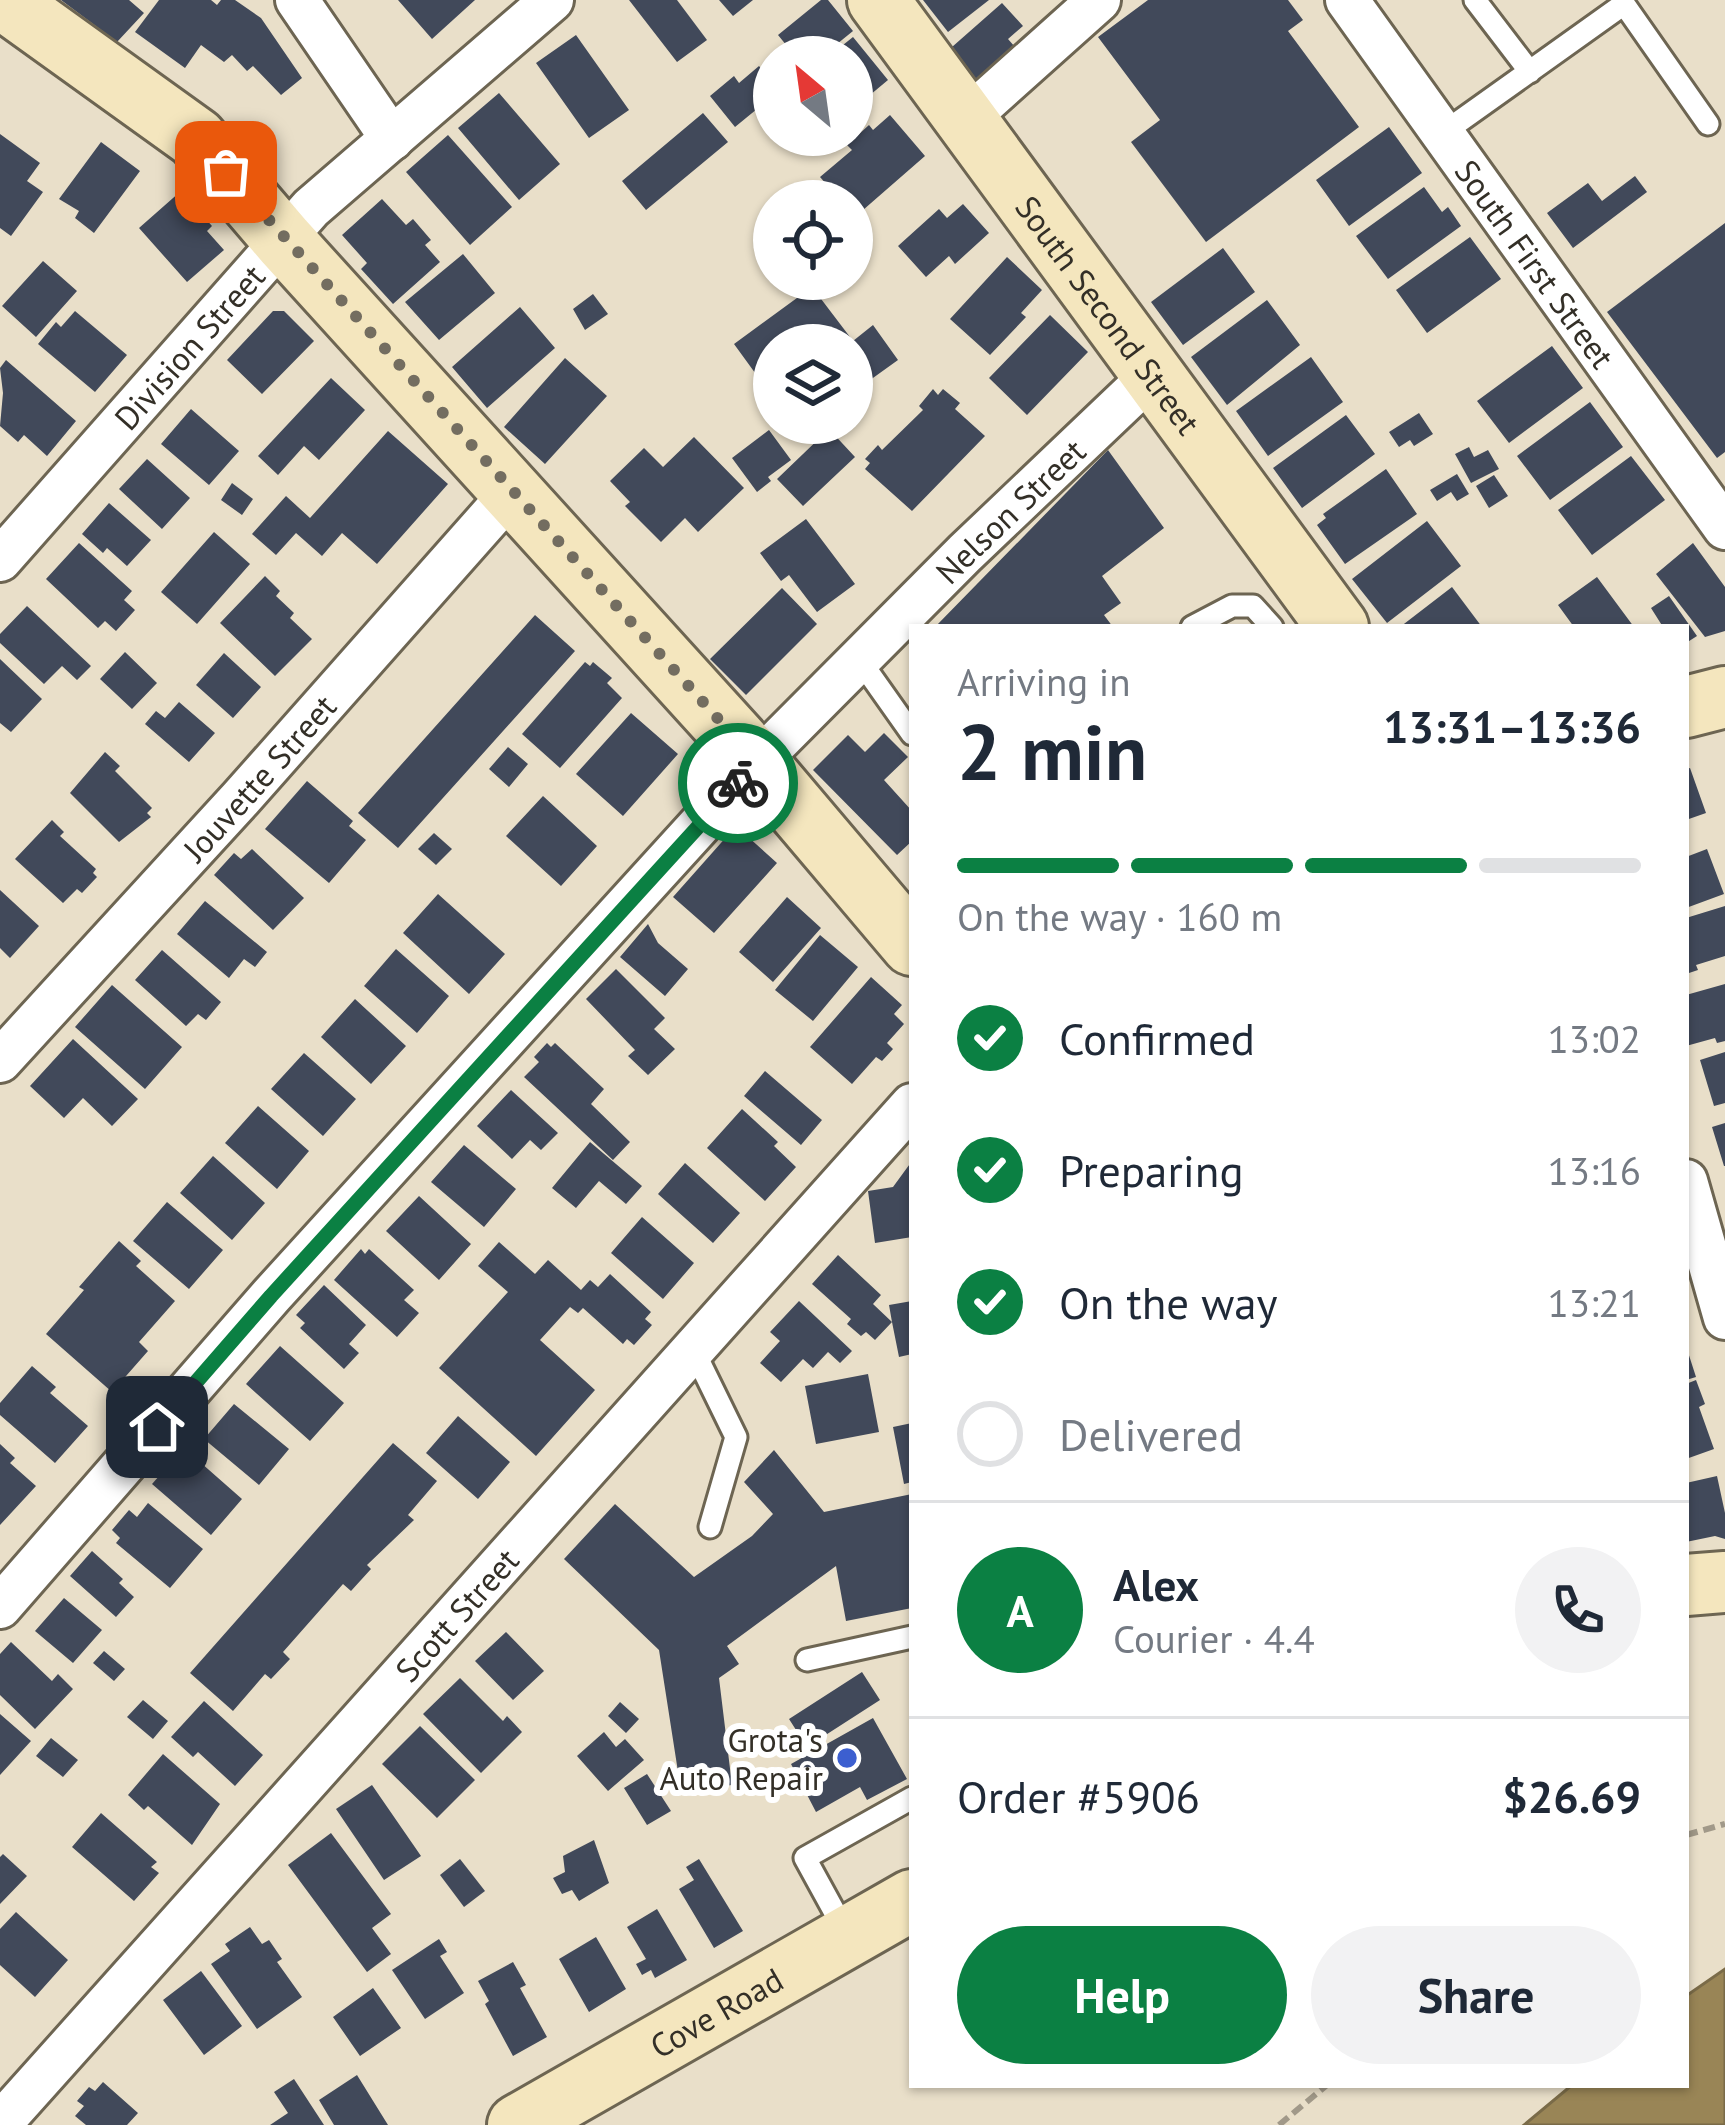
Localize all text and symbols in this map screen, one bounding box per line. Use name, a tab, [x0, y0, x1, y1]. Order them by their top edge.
north arrow	[753, 36, 873, 156]
map controls	[753, 36, 873, 444]
pin	[175, 121, 277, 223]
icon: bag	[193, 139, 259, 205]
street label: South First Street	[1446, 151, 1625, 376]
button: locate	[753, 180, 873, 300]
street label: South Second Street	[1007, 187, 1211, 442]
street label: Division Street	[104, 255, 273, 438]
button: layers	[753, 324, 873, 444]
street label: Nelson Street	[926, 429, 1094, 592]
text: Arriving in	[957, 656, 1131, 707]
street label: Jouvette Street	[172, 685, 345, 871]
text: 13:31–13:36	[1383, 697, 1641, 755]
text: 2 min	[957, 701, 1147, 802]
courier	[678, 723, 798, 843]
icon: bike	[705, 750, 771, 816]
text: On the way · 160 m	[957, 891, 1282, 942]
icon: check	[957, 1005, 1023, 1071]
text: Confirmed	[1059, 1009, 1255, 1067]
text: 13:02	[1547, 1013, 1641, 1064]
icon: check	[957, 1137, 1023, 1203]
text: Preparing	[1059, 1141, 1244, 1199]
text: 13:16	[1547, 1145, 1641, 1196]
icon: check	[957, 1269, 1023, 1335]
text: On the way	[1059, 1273, 1278, 1331]
text: 13:21	[1547, 1277, 1641, 1328]
pin	[106, 1376, 208, 1478]
icon: home	[124, 1394, 190, 1460]
text: Delivered	[1059, 1405, 1243, 1463]
street label: Scott Street	[385, 1539, 527, 1690]
button: phone	[1515, 1547, 1641, 1673]
text: Alex	[1113, 1555, 1199, 1613]
text: A	[1006, 1581, 1034, 1639]
text: Courier · 4.4	[1113, 1613, 1315, 1664]
place label: Grota's Auto Repair	[659, 1718, 823, 1799]
marker: Grota's Auto Repair	[834, 1745, 860, 1771]
text: Order #5906	[957, 1767, 1200, 1825]
text: $26.69	[1502, 1767, 1641, 1825]
button: Help	[957, 1926, 1287, 2064]
button: Share	[1311, 1926, 1641, 2064]
street label: Cove Road	[642, 1957, 790, 2067]

